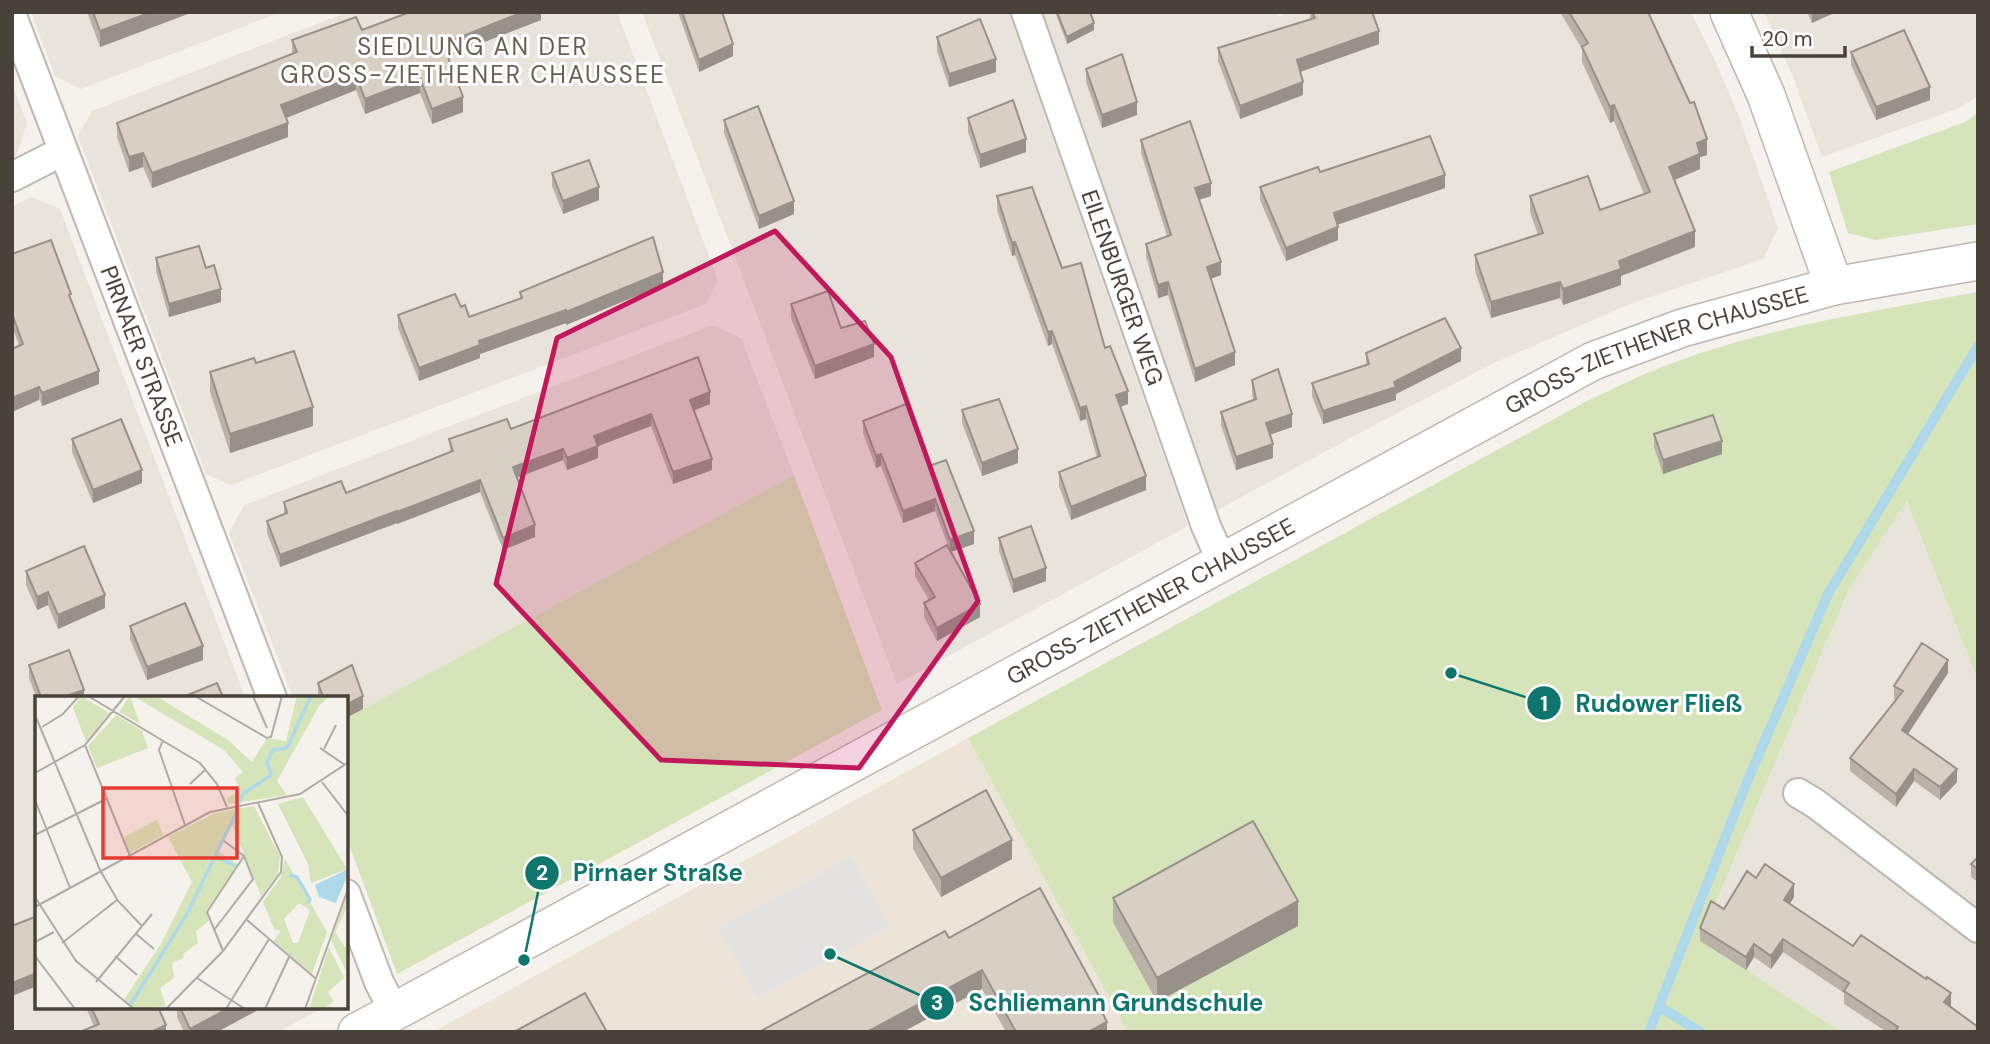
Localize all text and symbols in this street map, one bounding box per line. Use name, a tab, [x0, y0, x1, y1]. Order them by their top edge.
scale bar	[1752, 14, 1845, 58]
text: 20 m	[1762, 25, 1813, 53]
district label: SIEDLUNG AN DER GROSS-ZIETHENER CHAUSSEE	[280, 31, 666, 90]
street label: EILENBURGER WEG	[1074, 186, 1171, 389]
street label: PIRNAER STRASSE	[94, 262, 190, 451]
street label: GROSS-ZIETHENER CHAUSSEE	[1499, 279, 1812, 421]
street label: GROSS-ZIETHENER CHAUSSEE	[1001, 511, 1300, 692]
callout: Rudower Fließ	[1527, 681, 1756, 726]
text: Rudower Fließ	[1576, 688, 1742, 719]
text: 1	[1540, 690, 1548, 718]
inset map	[35, 696, 348, 1009]
callout: Pirnaer Straße	[524, 850, 757, 895]
text: Pirnaer Straße	[573, 857, 743, 888]
text: 2	[536, 859, 548, 887]
callout: Schliemann Grundschule	[920, 980, 1277, 1025]
text: Schliemann Grundschule	[969, 987, 1263, 1018]
text: 3	[931, 989, 943, 1017]

